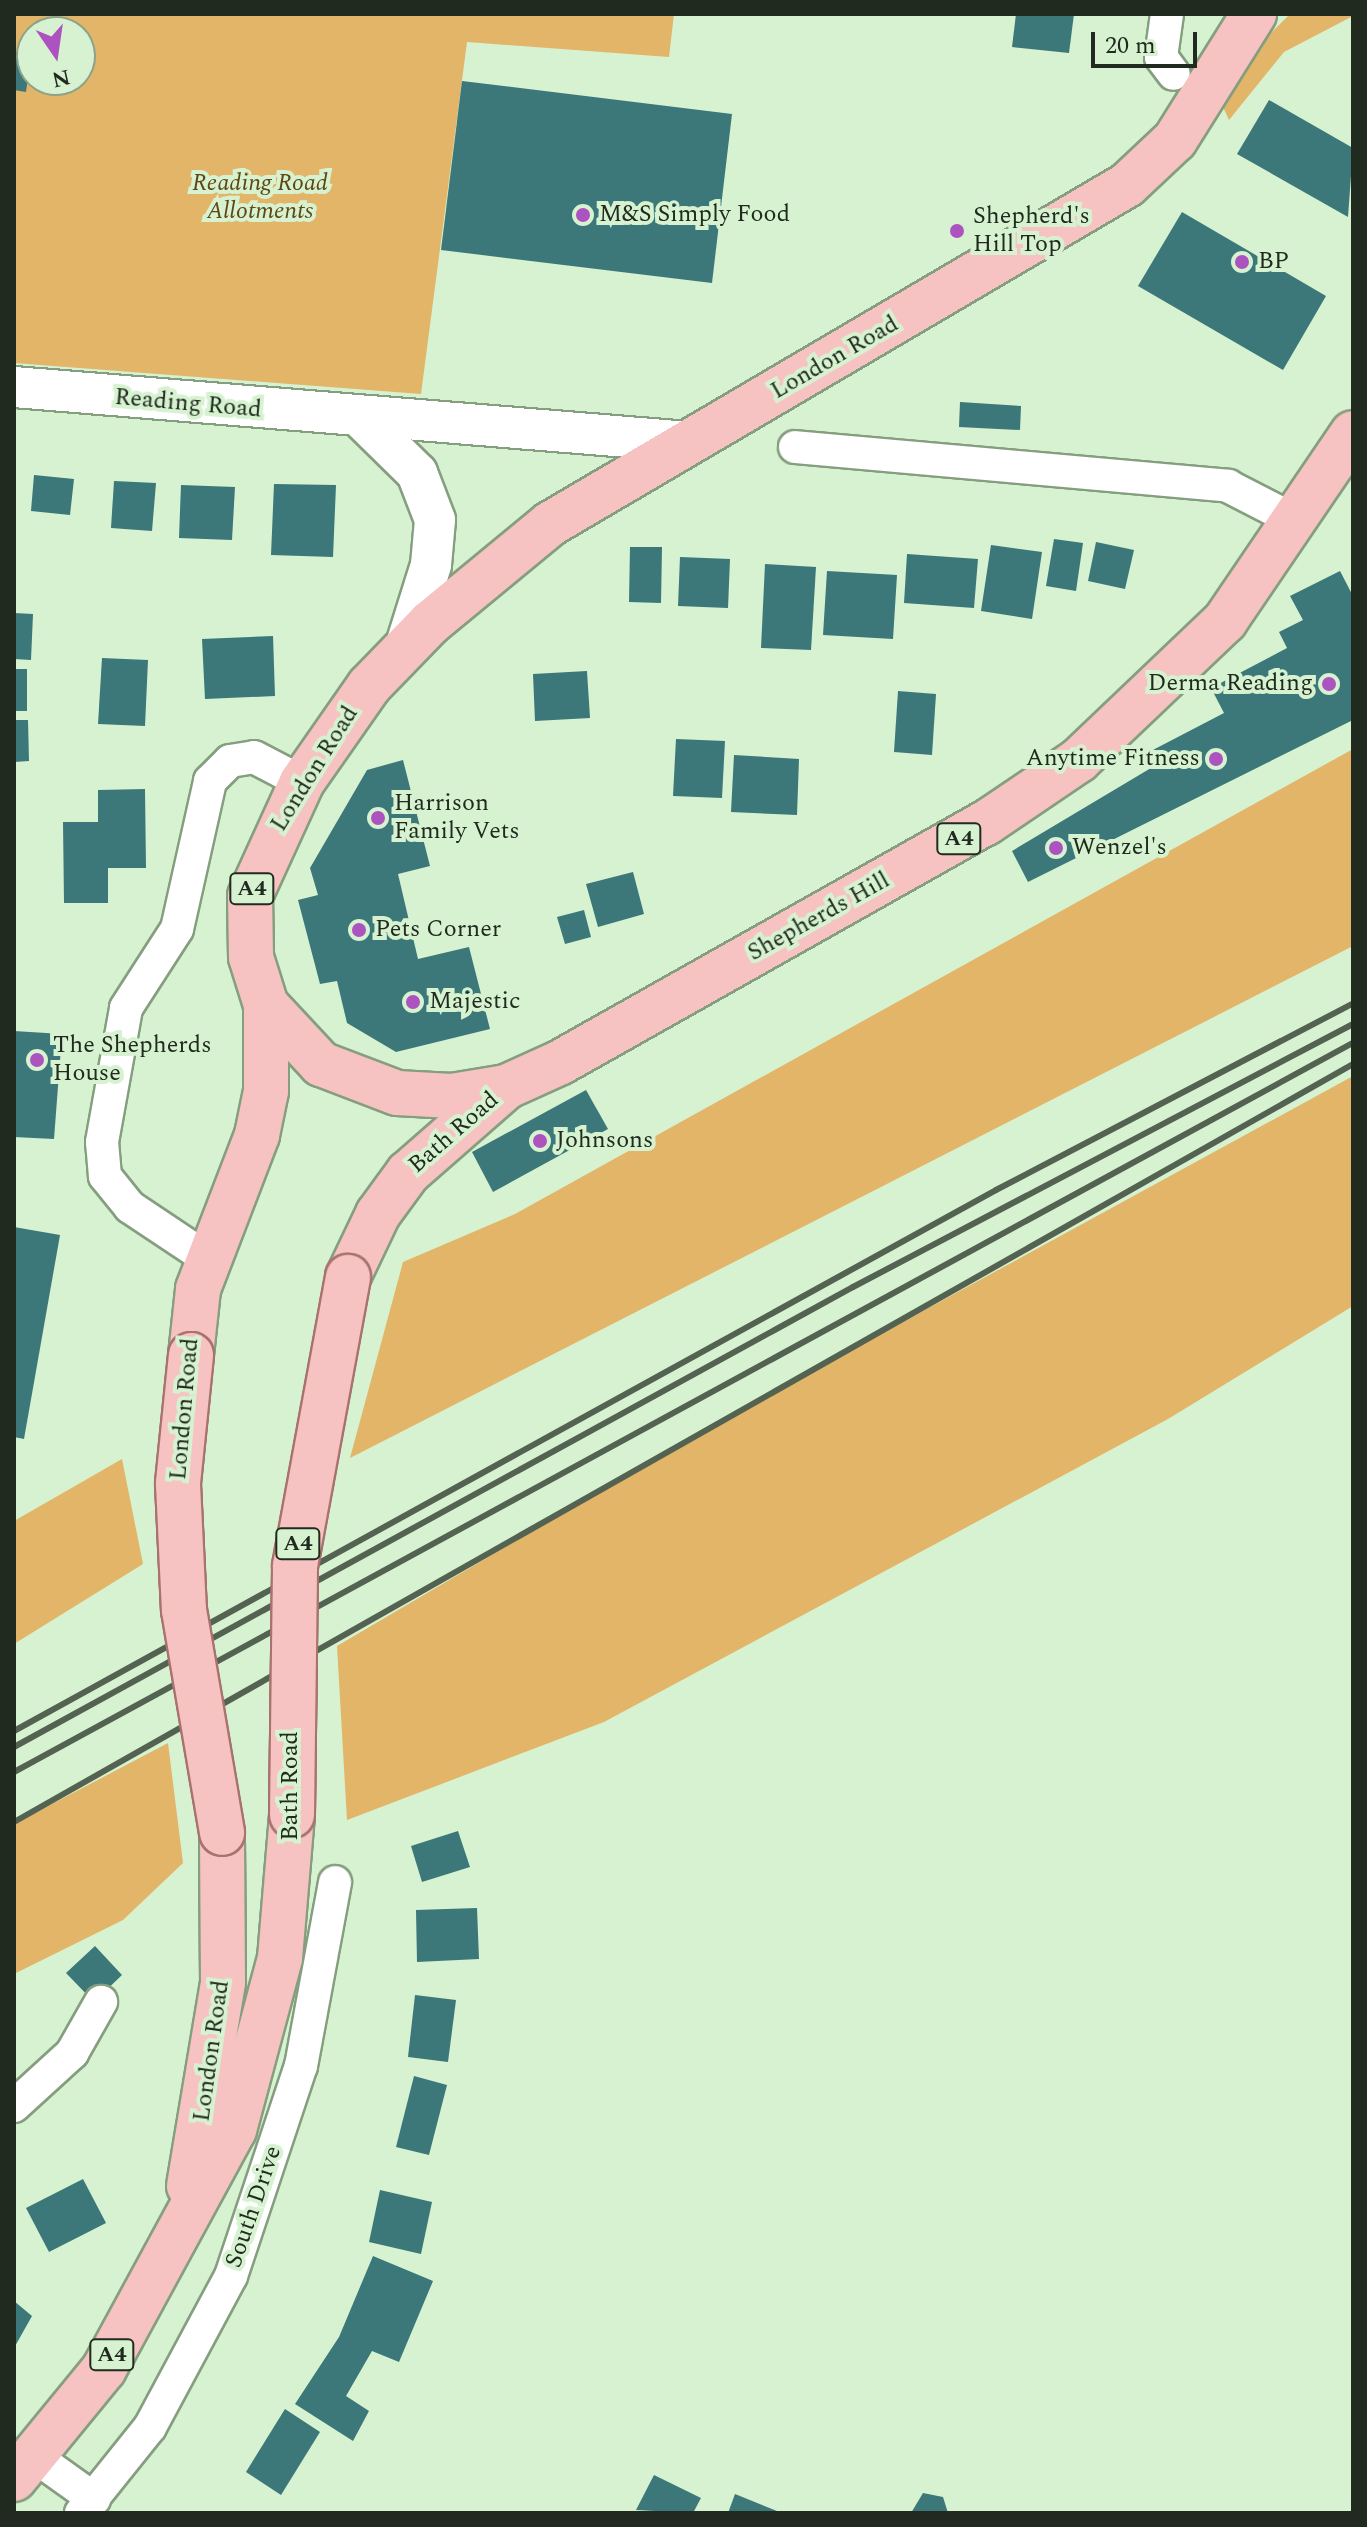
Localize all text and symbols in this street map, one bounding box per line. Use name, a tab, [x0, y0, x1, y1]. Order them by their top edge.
north arrow	[16, 16, 96, 96]
scale bar	[1095, 16, 1201, 66]
text: 20 m	[1105, 28, 1156, 64]
text: N	[49, 60, 74, 96]
park label: Reading Road Allotments	[192, 170, 328, 226]
place label: M&S Simply Food	[599, 201, 790, 229]
place label: Shepherd's Hill Top	[973, 203, 1090, 259]
marker: M&S Simply Food	[574, 206, 592, 224]
marker: Shepherd's Hill Top	[948, 222, 966, 240]
place label: BP	[1258, 248, 1289, 276]
marker: BP	[1233, 253, 1251, 271]
street label: London Road	[766, 310, 904, 406]
street label: Reading Road	[113, 383, 263, 425]
place label: Derma Reading	[1148, 670, 1313, 698]
marker: Derma Reading	[1320, 675, 1338, 693]
street label: London Road	[265, 701, 365, 837]
place label: Anytime Fitness	[1026, 745, 1200, 773]
marker: Anytime Fitness	[1207, 750, 1225, 768]
place label: Harrison Family Vets	[394, 790, 520, 846]
marker: Harrison Family Vets	[369, 809, 387, 827]
road number: A4	[935, 821, 983, 857]
place label: Wenzel's	[1072, 834, 1167, 862]
marker: Wenzel's	[1047, 839, 1065, 857]
street label: Shepherds Hill	[743, 866, 895, 968]
road number: A4	[228, 871, 276, 907]
place label: Pets Corner	[375, 916, 501, 944]
marker: Pets Corner	[350, 921, 368, 939]
place label: Majestic	[429, 988, 521, 1016]
marker: Majestic	[404, 993, 422, 1011]
place label: The Shepherds House	[53, 1032, 212, 1088]
marker: The Shepherds House	[28, 1051, 46, 1069]
street label: Bath Road	[403, 1086, 505, 1180]
place label: Johnsons	[556, 1127, 653, 1155]
marker: Johnsons	[531, 1132, 549, 1150]
street label: London Road	[164, 1337, 206, 1481]
road number: A4	[274, 1526, 322, 1562]
street label: Bath Road	[277, 1731, 305, 1841]
street label: London Road	[188, 1978, 236, 2124]
street label: South Drive	[220, 2142, 288, 2272]
road number: A4	[88, 2337, 136, 2373]

